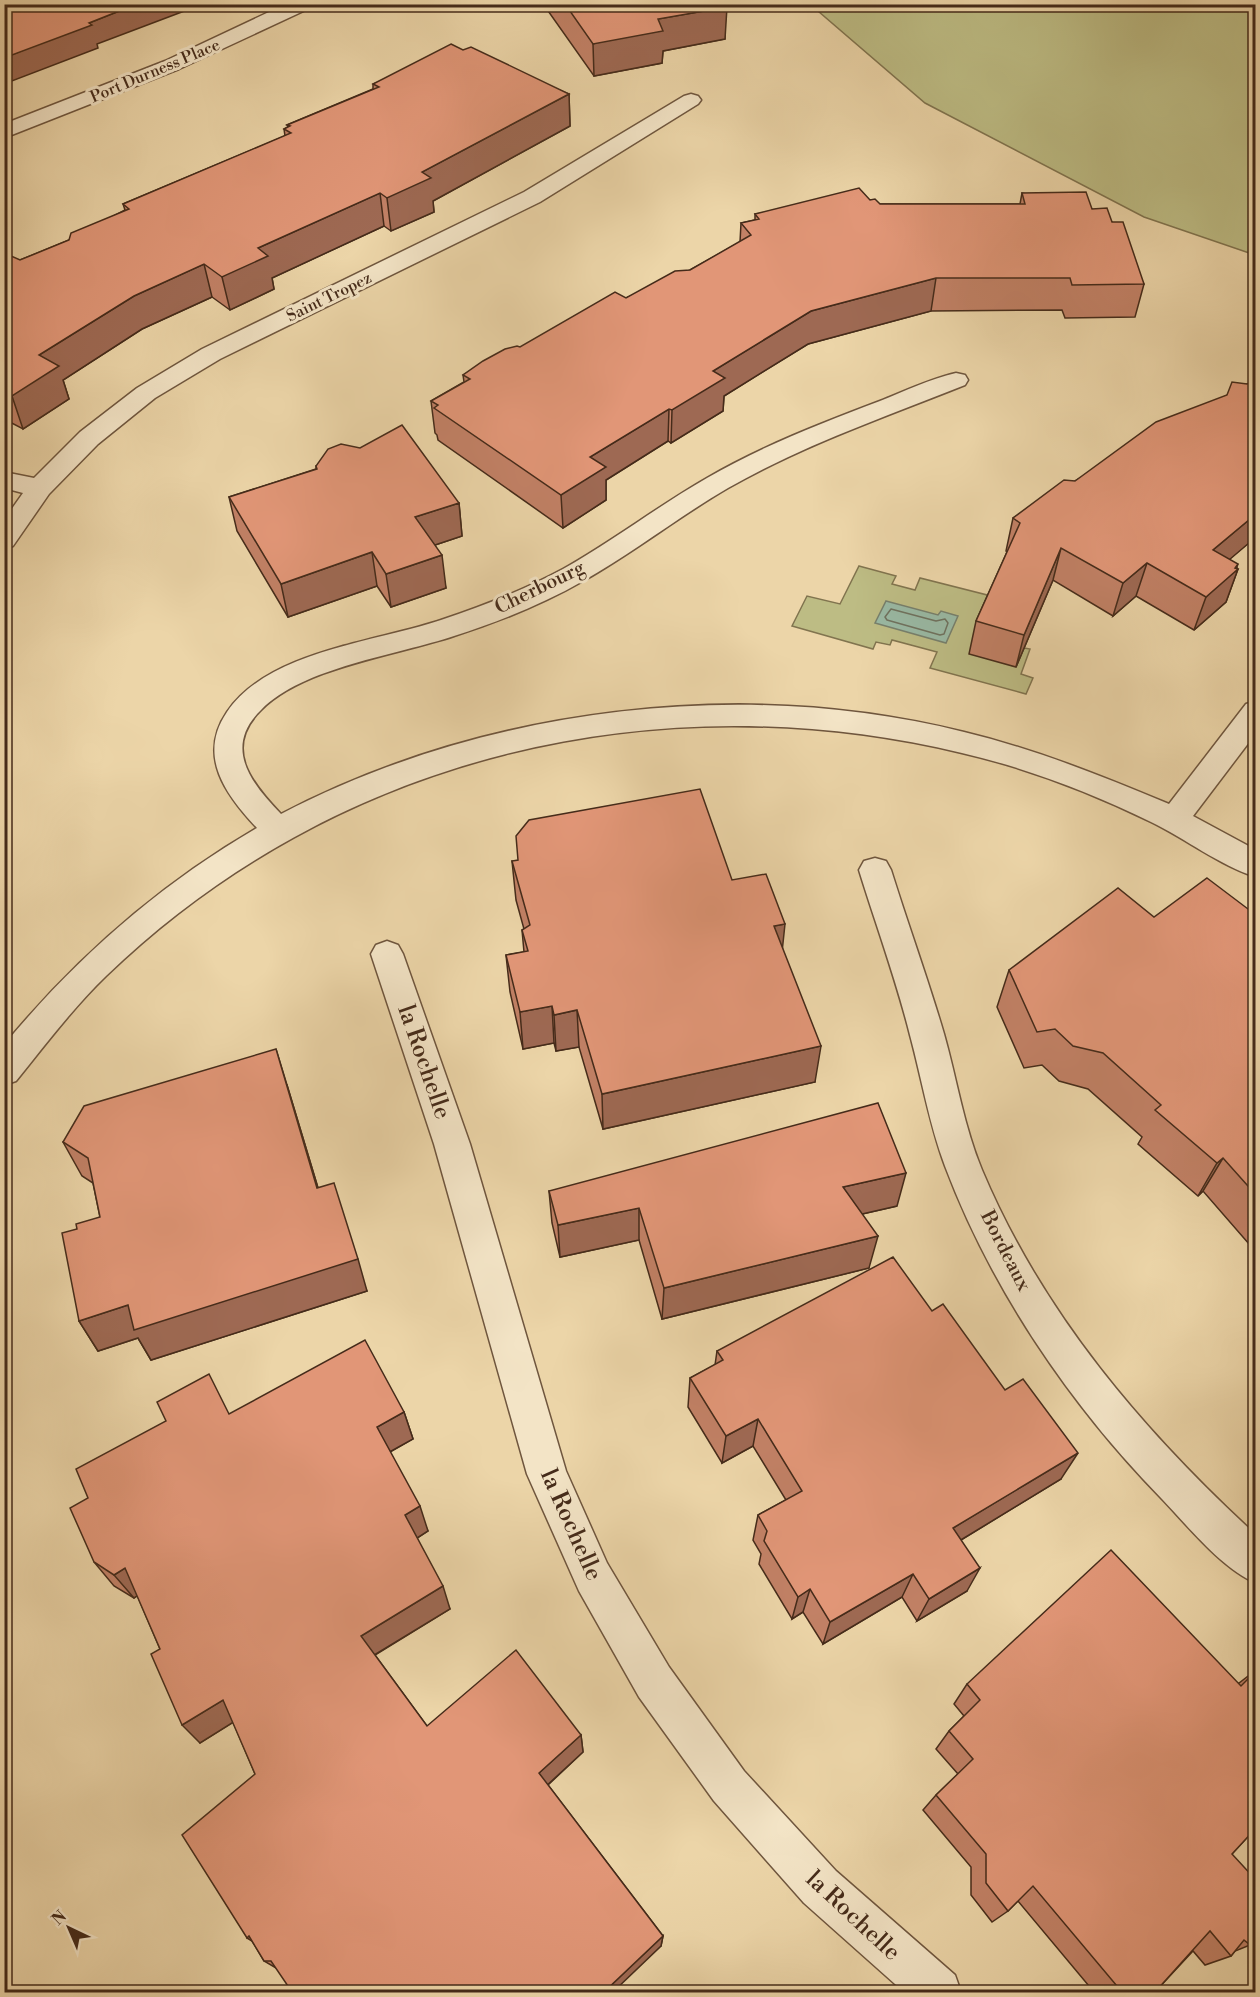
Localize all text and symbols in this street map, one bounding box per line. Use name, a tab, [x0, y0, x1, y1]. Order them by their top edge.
street label: Port Durness Place	[87, 35, 223, 107]
street label: Saint Tropez	[283, 268, 375, 326]
street label: Cherbourg	[491, 555, 590, 621]
street label: la Rochelle	[390, 1001, 458, 1123]
street label: Bordeaux	[974, 1206, 1036, 1296]
street label: la Rochelle	[533, 1465, 609, 1585]
street label: la Rochelle	[799, 1865, 907, 1967]
north arrow	[39, 1898, 99, 1958]
text: N	[48, 1906, 71, 1930]

